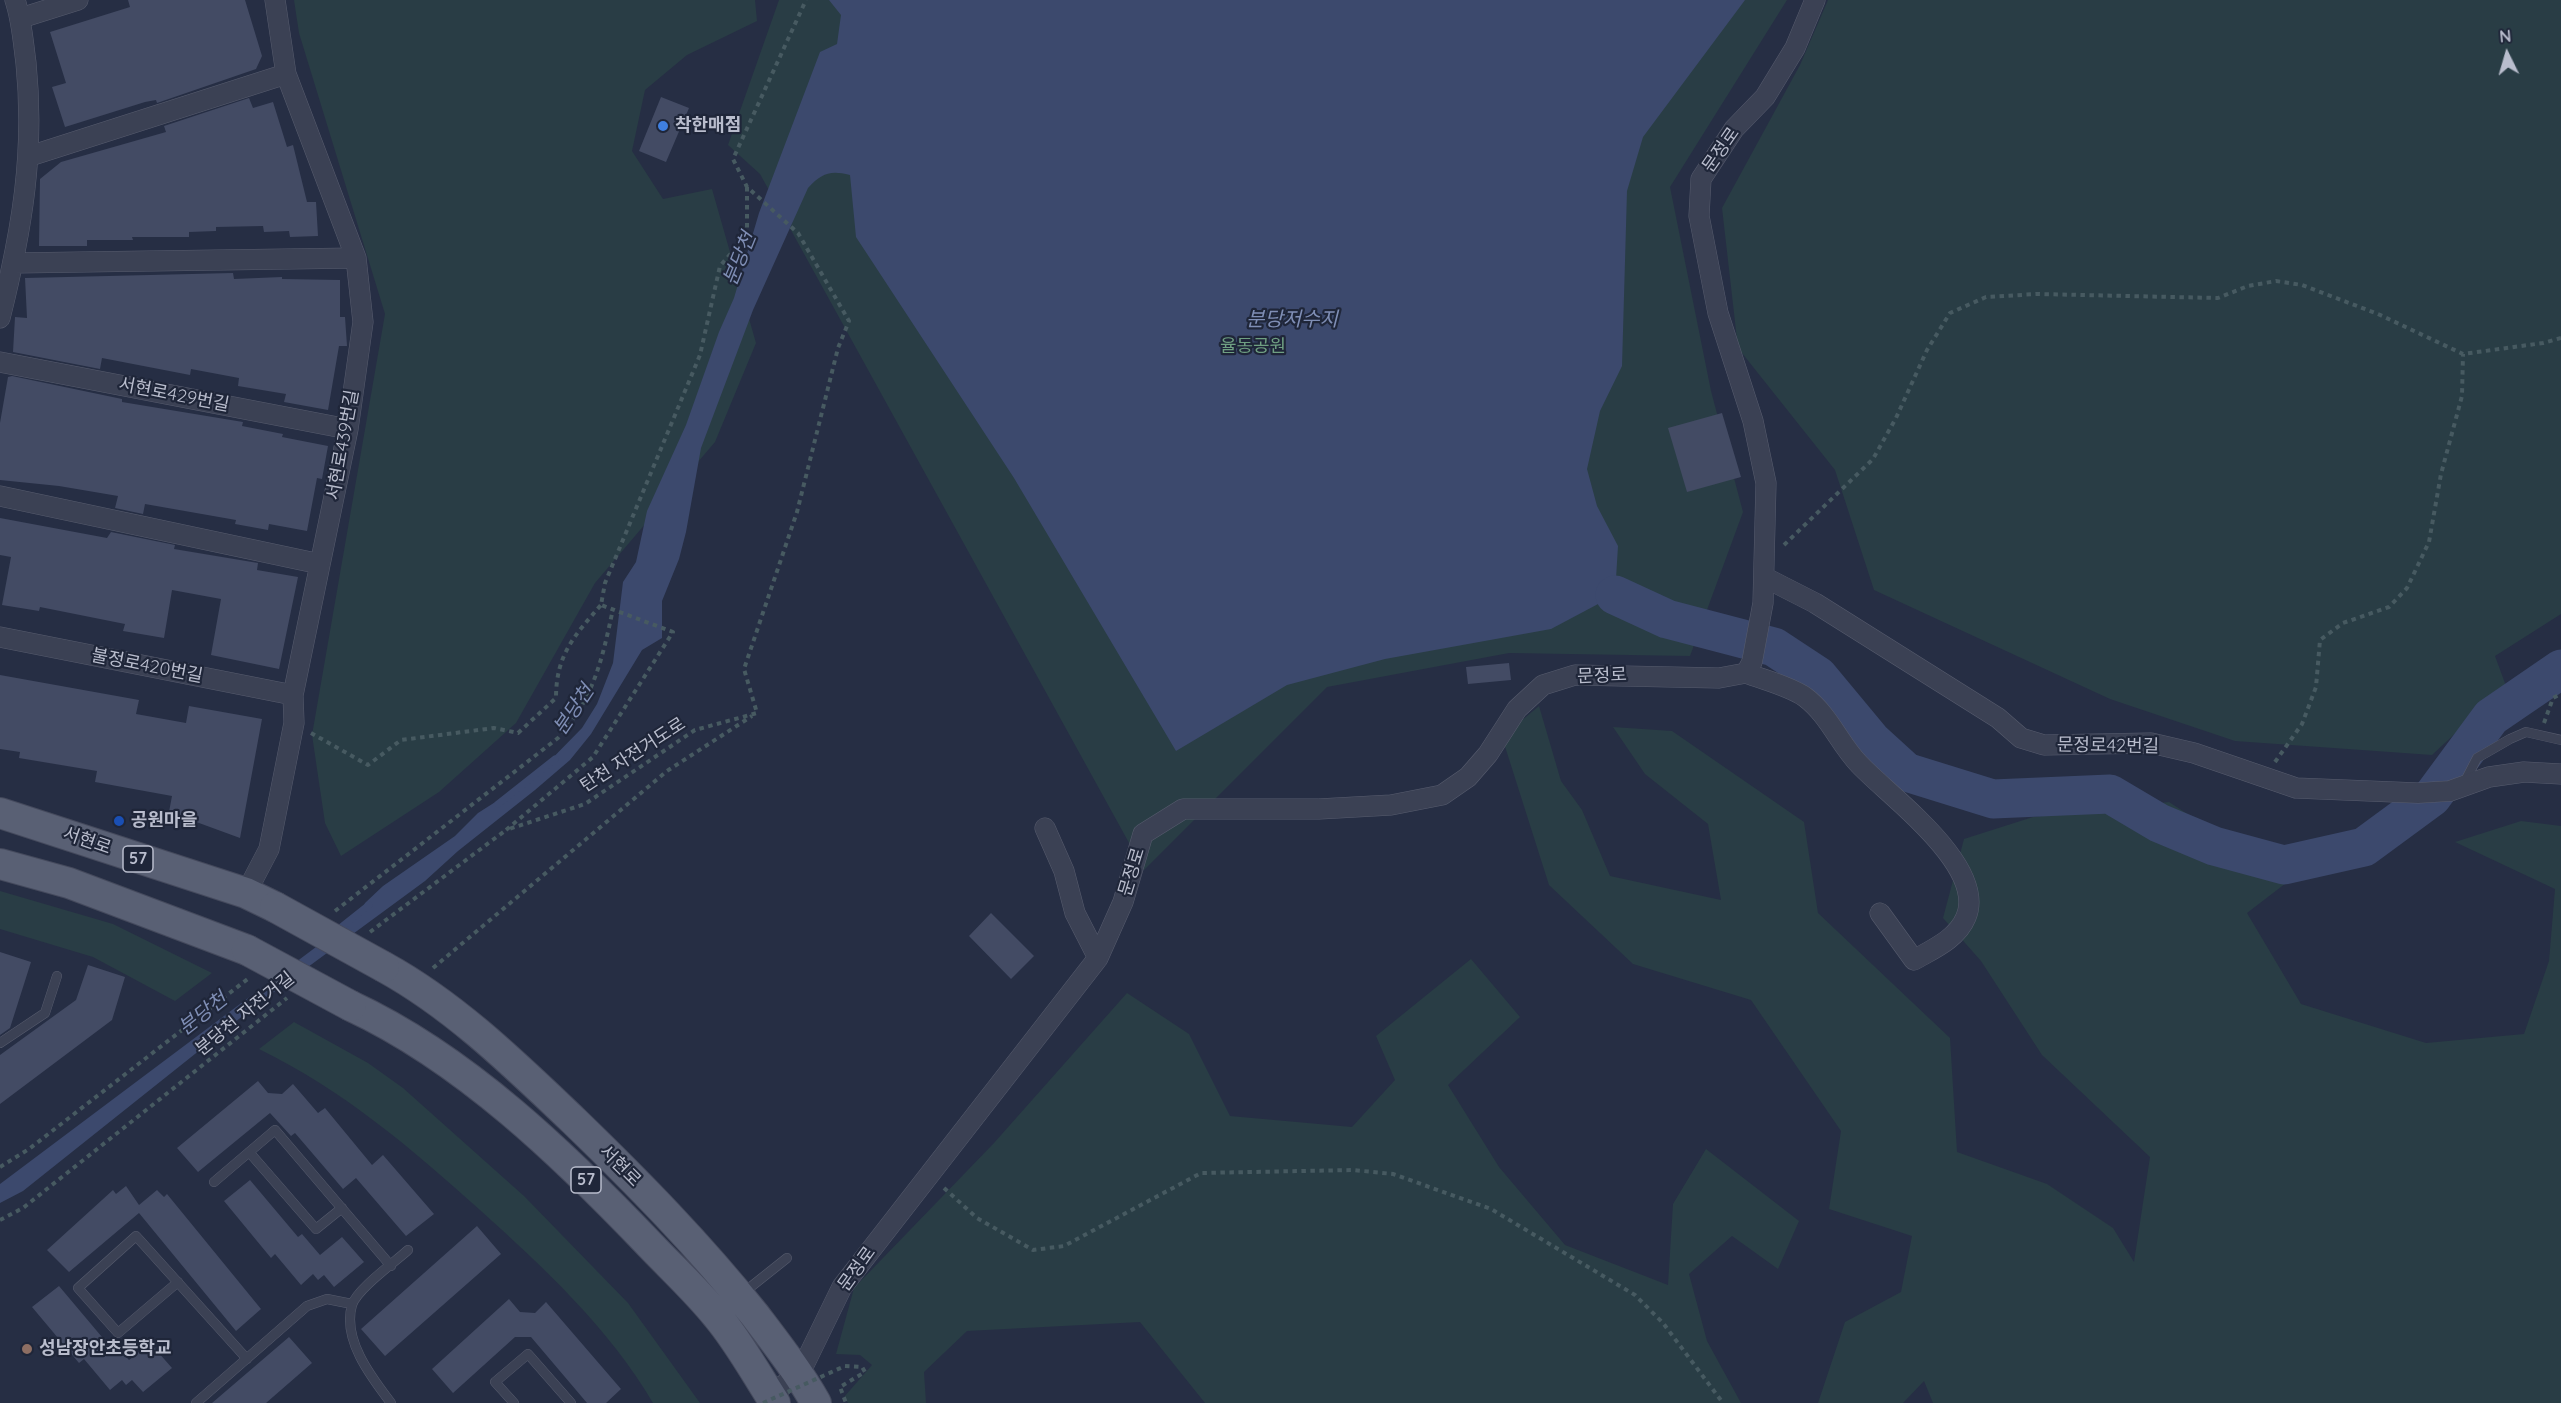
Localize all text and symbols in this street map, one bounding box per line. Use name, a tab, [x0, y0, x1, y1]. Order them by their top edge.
north arrow	[2477, 24, 2537, 84]
text: N	[2499, 26, 2512, 47]
place label: 착한매점	[675, 115, 741, 137]
marker: 착한매점	[656, 119, 670, 133]
street label: 문정로	[1698, 123, 1744, 177]
water label: 분당천	[719, 229, 761, 289]
water label: 분당저수지	[1246, 308, 1338, 332]
park label: 율동공원	[1220, 336, 1286, 358]
street label: 서현로429번길	[117, 374, 231, 416]
street label: 서현로439번길	[323, 388, 363, 502]
street label: 불정로420번길	[89, 645, 205, 687]
street label: 문정로	[1577, 664, 1627, 688]
water label: 분당천	[549, 680, 599, 740]
street label: 탄천 자전거도로	[576, 713, 690, 797]
street label: 문정로42번길	[2057, 734, 2159, 758]
place label: 공원마을	[131, 810, 197, 832]
marker: 공원마을	[112, 814, 126, 828]
street label: 서현로	[60, 823, 114, 859]
street label: 문정로	[1114, 845, 1150, 899]
road number: 57	[123, 846, 153, 872]
street label: 분당천 자전거길	[191, 968, 299, 1060]
water label: 분당천	[174, 988, 232, 1040]
street label: 서현로	[595, 1141, 645, 1191]
road number: 57	[571, 1167, 601, 1193]
street label: 문정로	[834, 1243, 880, 1295]
place label: 성남장안초등학교	[39, 1338, 171, 1360]
marker: 성남장안초등학교	[20, 1342, 34, 1356]

